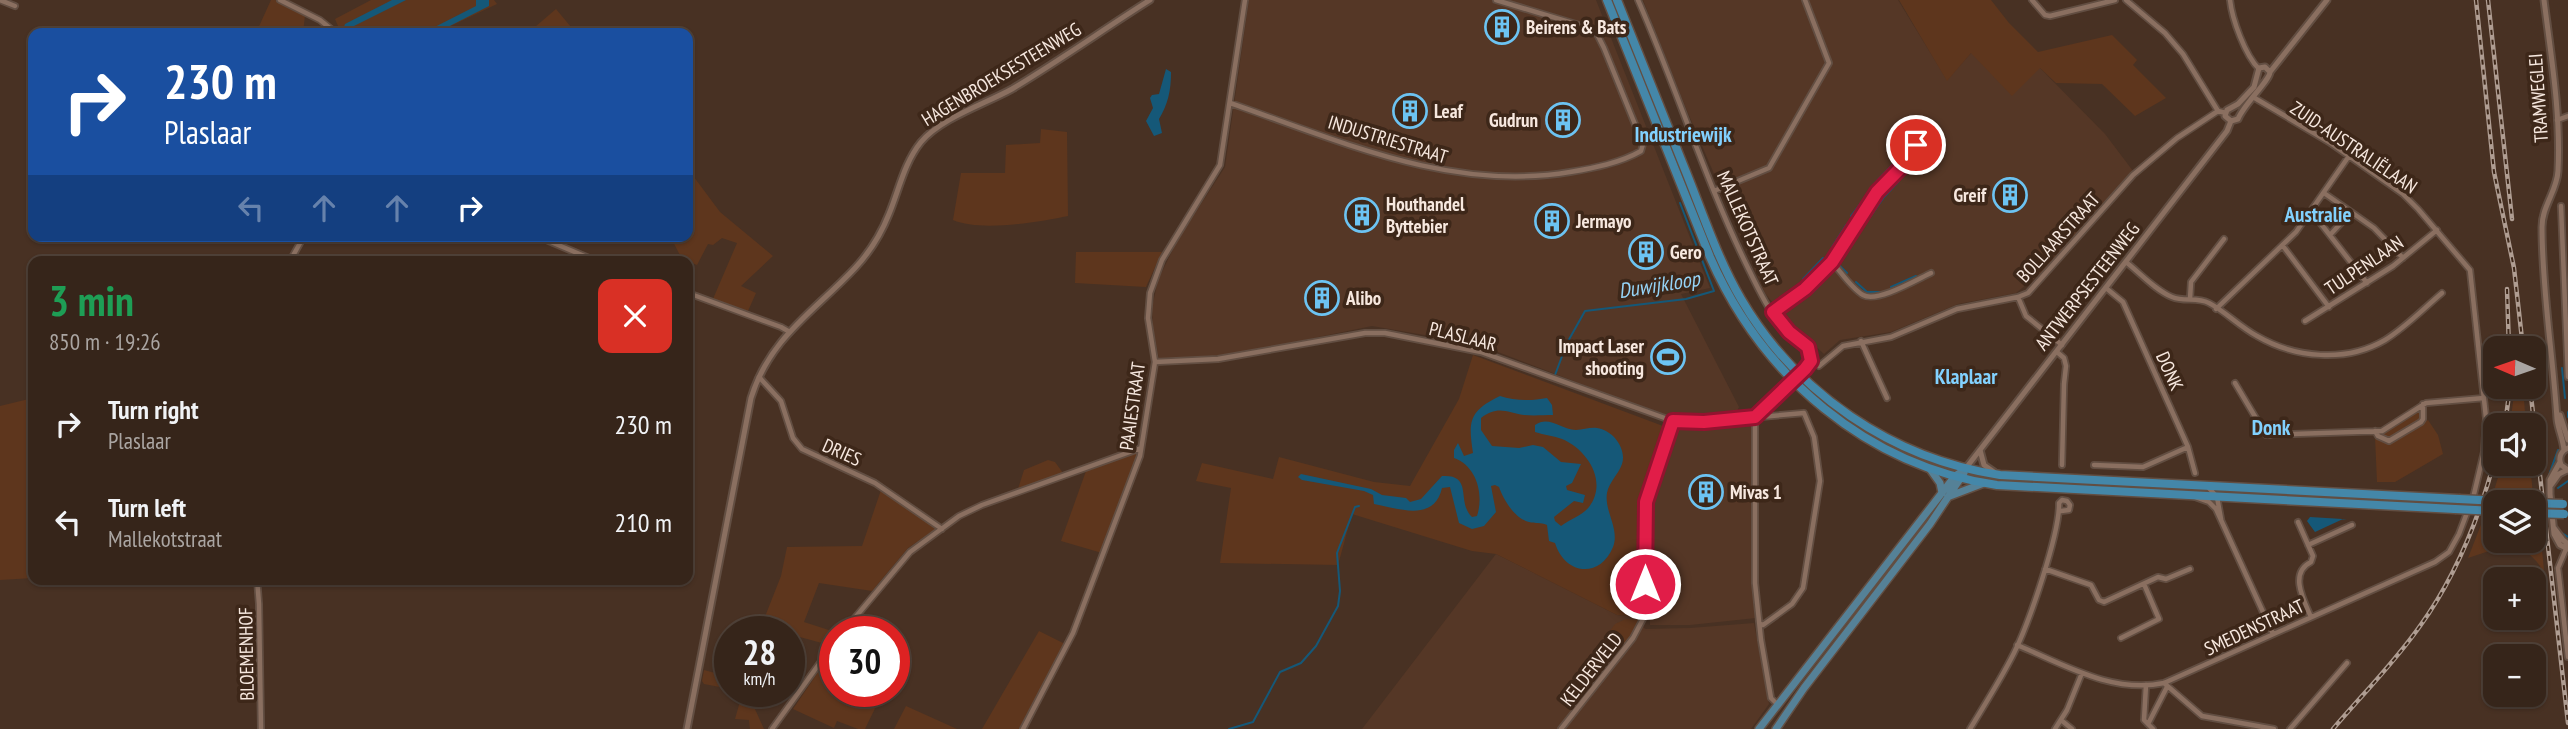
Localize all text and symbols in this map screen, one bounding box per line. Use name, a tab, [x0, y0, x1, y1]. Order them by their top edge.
building icon: Beirens & Bats	[1483, 8, 1521, 46]
place label: Beirens & Bats	[1526, 15, 1627, 39]
street label: HAGENBROEKSESTEENWEG	[917, 17, 1085, 131]
text: 230 m	[164, 49, 277, 113]
street label: TRAMWEGLEI	[2523, 53, 2553, 143]
icon: right	[49, 56, 140, 147]
building icon: Leaf	[1391, 92, 1429, 130]
street label: ZUID-AUSTRALIËLAAN	[2286, 96, 2422, 198]
place label: Leaf	[1434, 99, 1464, 123]
building icon: Gudrun	[1544, 101, 1582, 139]
place label: Gudrun	[1489, 108, 1538, 132]
street label: INDUSTRIESTRAAT	[1325, 109, 1451, 169]
text: Plaslaar	[164, 111, 251, 153]
pin	[1886, 115, 1946, 175]
district label: Industriewijk	[1634, 121, 1732, 148]
icon: arrive	[1897, 126, 1935, 164]
street label: MALLEKOTSTRAAT	[1712, 167, 1784, 290]
building icon: Greif	[1991, 176, 2029, 214]
place label: Greif	[1953, 183, 1987, 207]
street label: BOLLAARSTRAAT	[2011, 187, 2105, 287]
icon: left	[232, 189, 270, 227]
icon: ahead	[305, 189, 343, 227]
icon: ahead	[378, 189, 416, 227]
icon: right	[451, 189, 489, 227]
place label: Houthandel Byttebier	[1386, 192, 1465, 238]
building icon: Houthandel Byttebier	[1343, 196, 1381, 234]
district label: Australie	[2284, 201, 2352, 228]
building icon: Jermayo	[1533, 202, 1571, 240]
place label: Jermayo	[1575, 209, 1632, 233]
street label: ANTWERPSESTEENWEG	[2030, 217, 2144, 355]
street label: TULPENLAAN	[2320, 230, 2408, 300]
building icon: Gero	[1627, 233, 1665, 271]
place label: Gero	[1670, 240, 1702, 264]
water label: Duwijkloop	[1616, 264, 1703, 304]
text: 3 min	[49, 273, 134, 328]
button: close	[598, 279, 672, 353]
building icon: Alibo	[1303, 279, 1341, 317]
place label: Alibo	[1345, 286, 1381, 310]
street label: PLASLAAR	[1427, 316, 1499, 356]
text: 850 m · 19:26	[49, 327, 161, 356]
place label: Impact Laser shooting	[1558, 334, 1644, 380]
north arrow	[2483, 336, 2546, 399]
map controls	[2483, 336, 2546, 707]
sports icon: Impact Laser shooting	[1649, 338, 1687, 376]
street label: DONK	[2151, 348, 2189, 394]
street label: PAAIESTRAAT	[1114, 360, 1150, 452]
district label: Klaplaar	[1935, 363, 1998, 390]
text: Turn right	[108, 393, 199, 426]
icon: right	[49, 405, 87, 443]
text: 230 m	[614, 408, 672, 441]
button: sound	[2483, 413, 2546, 476]
district label: Donk	[2252, 414, 2291, 441]
text: Plaslaar	[108, 426, 171, 455]
street label: DRIES	[819, 433, 865, 471]
building icon: Mivas 1	[1687, 473, 1725, 511]
place label: Mivas 1	[1730, 480, 1782, 504]
button: layers	[2483, 490, 2546, 553]
text: Turn left	[108, 491, 186, 524]
icon: left	[49, 503, 87, 541]
text: 210 m	[614, 506, 672, 539]
text: Mallekotstraat	[108, 524, 222, 553]
position arrow	[1608, 547, 1682, 621]
button: +	[2483, 567, 2546, 630]
street label: SMEDENSTRAAT	[2200, 593, 2308, 661]
street label: BLOEMENHOF	[233, 607, 259, 701]
speed limit sign: 30	[819, 616, 910, 707]
street label: KELDERVELD	[1555, 627, 1627, 711]
text: 28	[743, 629, 776, 675]
button: −	[2483, 644, 2546, 707]
text: km/h	[744, 667, 775, 690]

